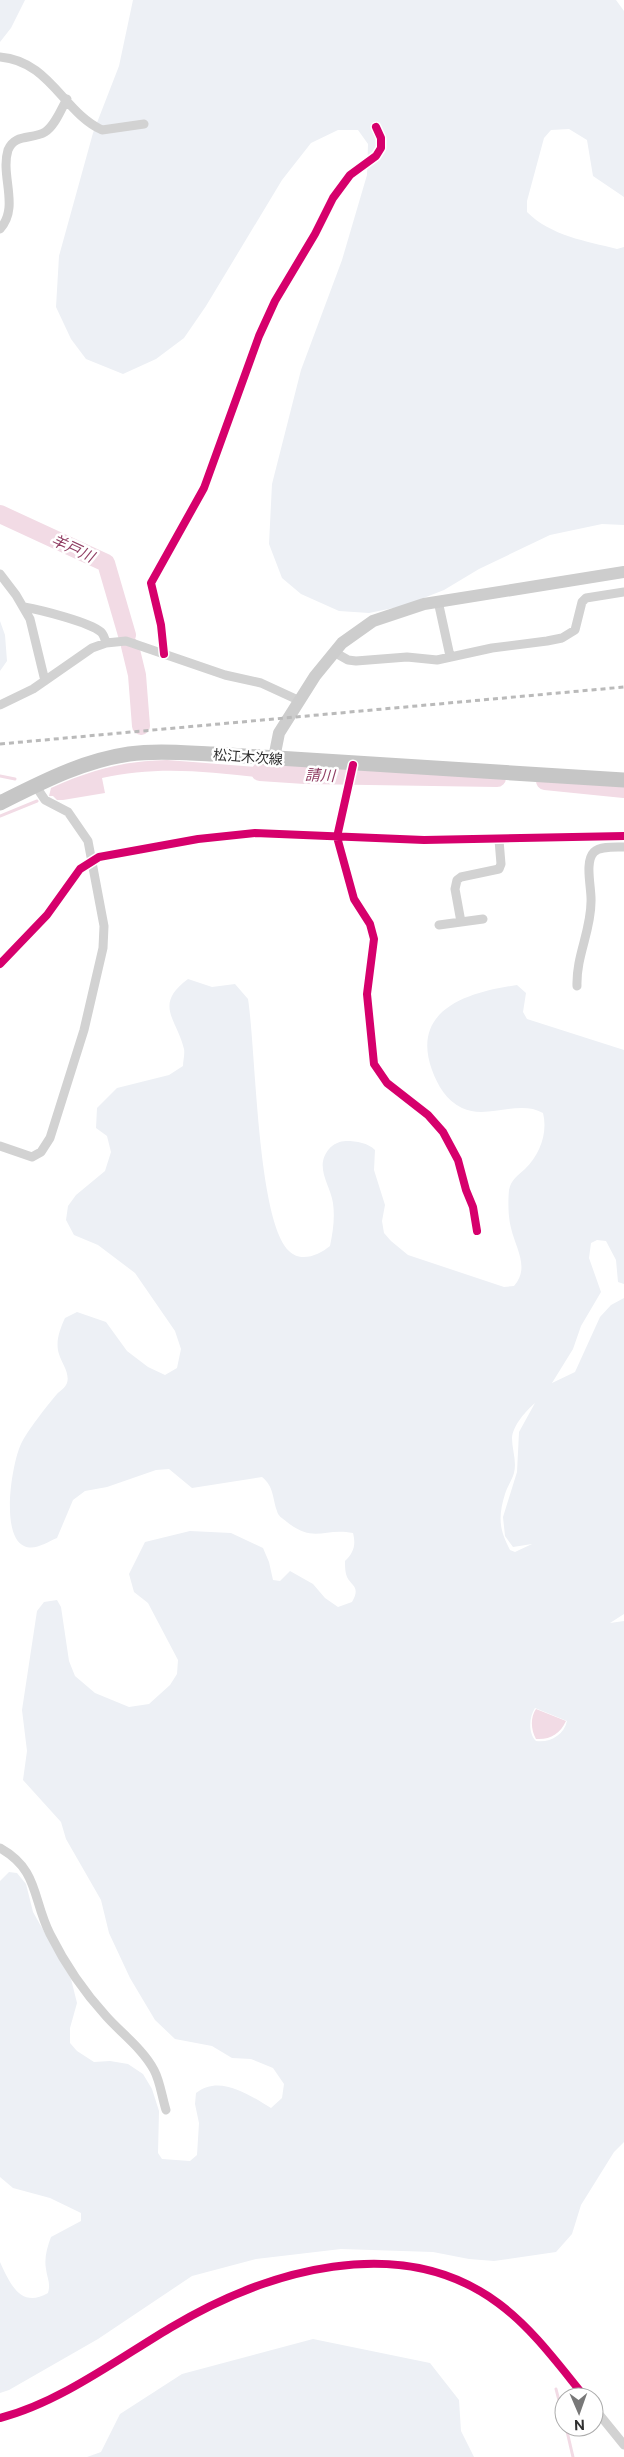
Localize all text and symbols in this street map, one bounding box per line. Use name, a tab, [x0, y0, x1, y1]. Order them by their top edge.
water label: 羊戸川	[49, 531, 99, 566]
street label: 松江木次線	[213, 747, 283, 767]
water label: 請川	[305, 766, 337, 784]
north arrow	[554, 2387, 604, 2437]
text: N	[574, 2417, 585, 2433]

